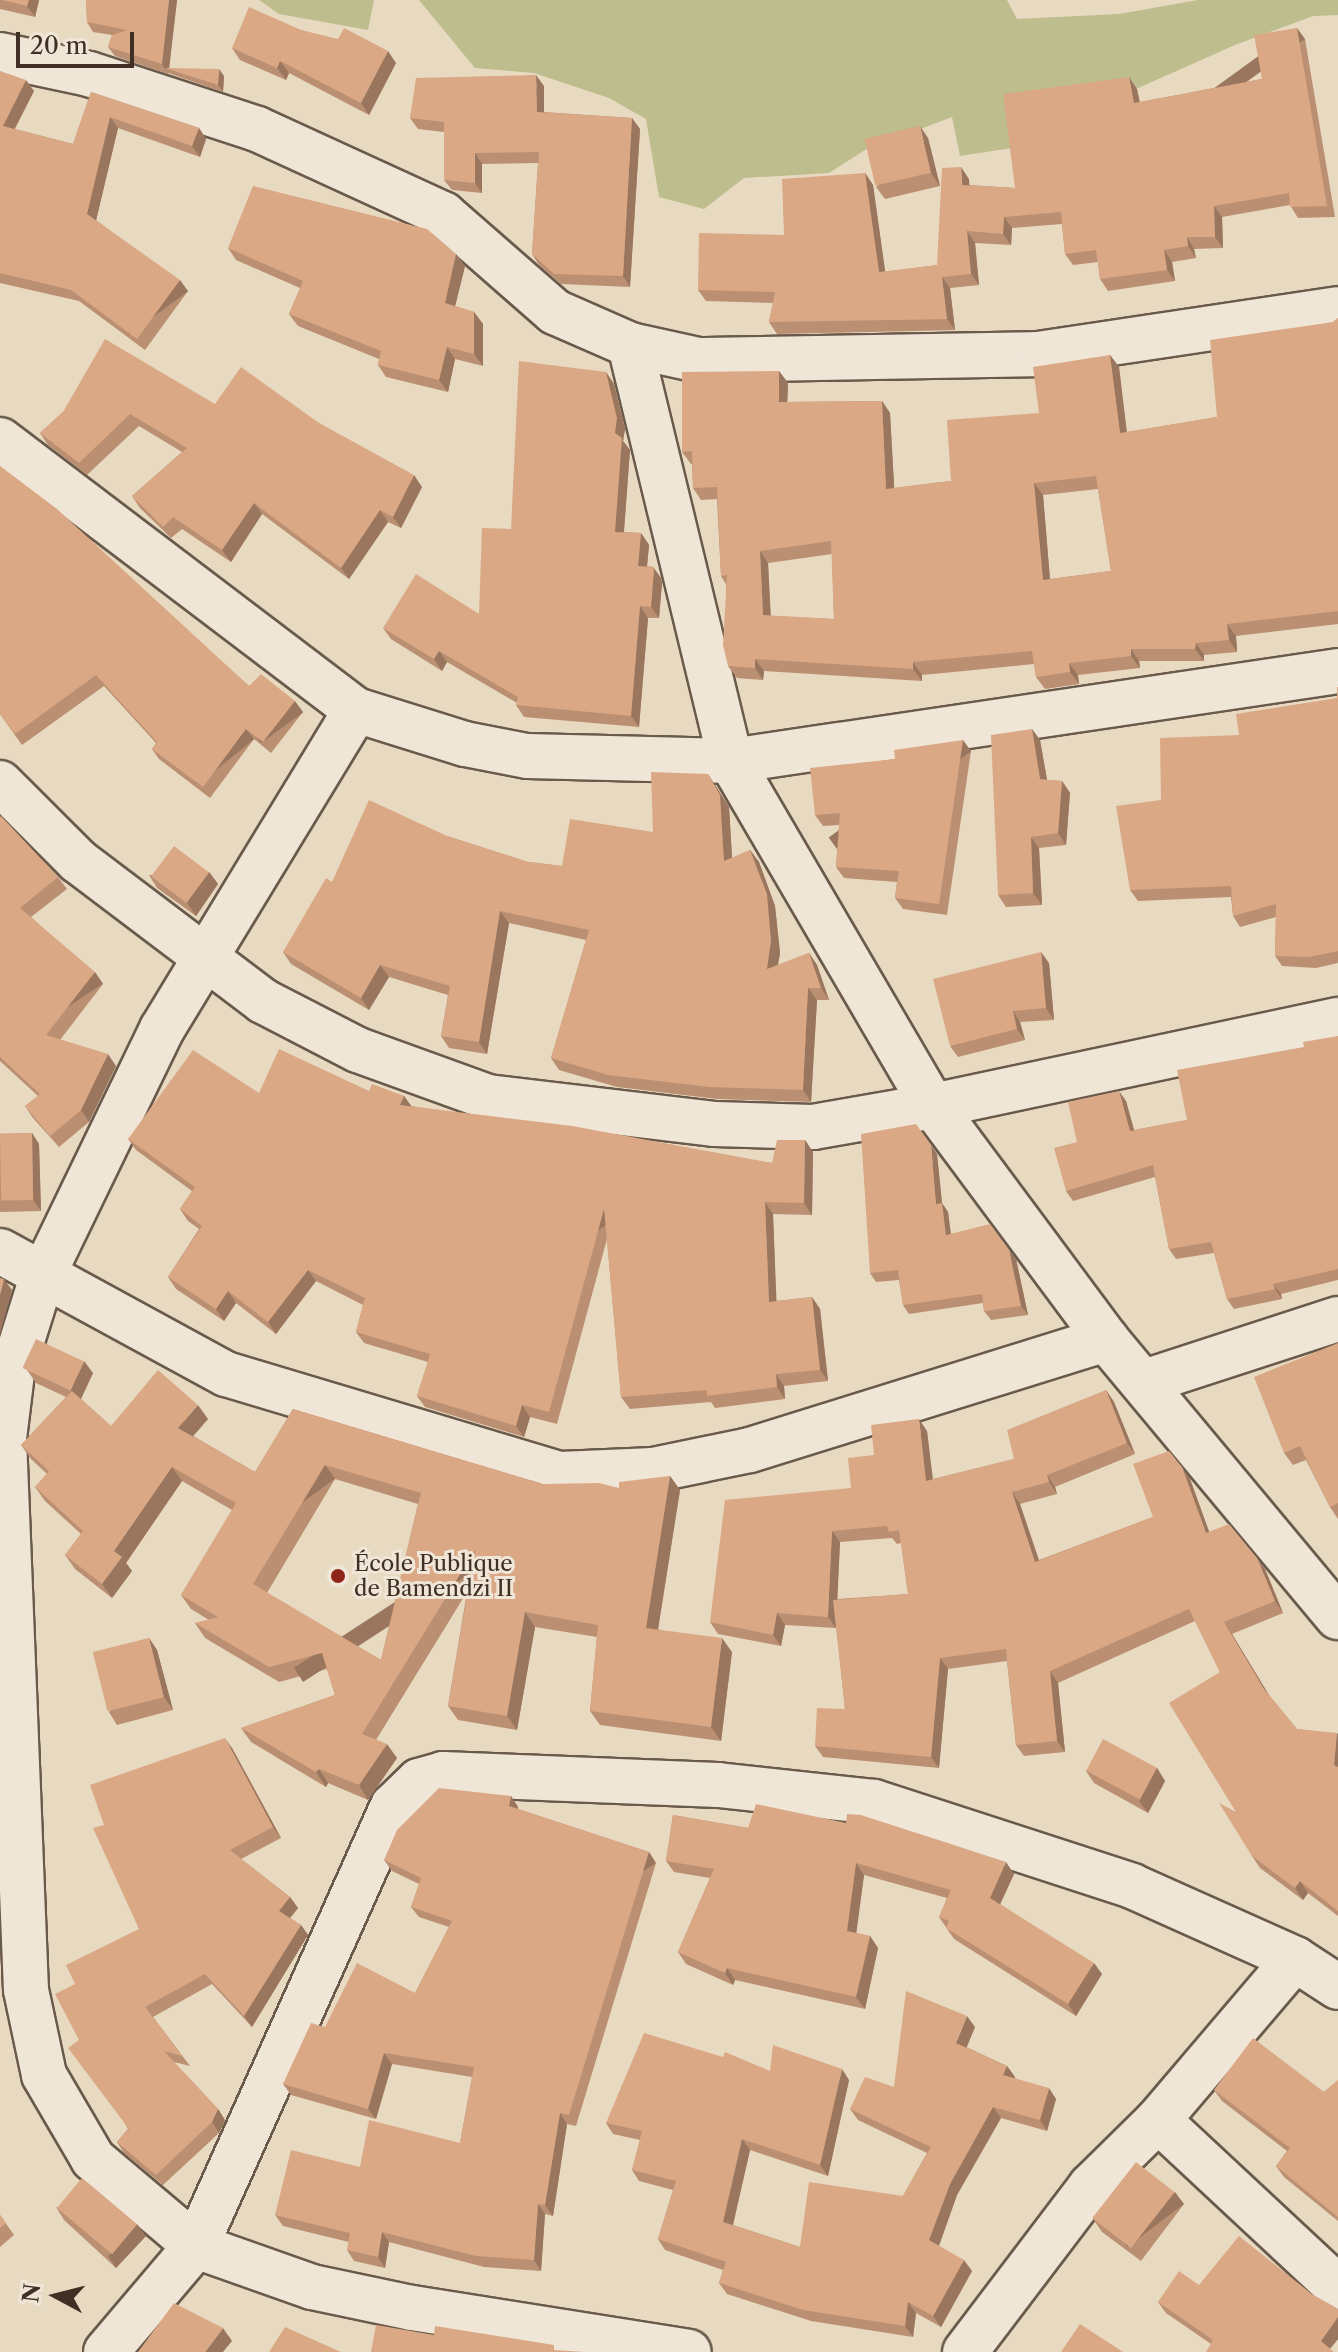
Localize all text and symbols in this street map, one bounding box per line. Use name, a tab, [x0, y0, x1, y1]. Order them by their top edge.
scale bar	[20, 16, 138, 66]
text: 20 m	[30, 31, 88, 60]
place label: École Publique de Bamendzi II	[354, 1550, 513, 1602]
marker: École Publique de Bamendzi II	[329, 1567, 347, 1585]
north arrow	[16, 2256, 96, 2336]
text: N	[17, 2282, 46, 2304]

